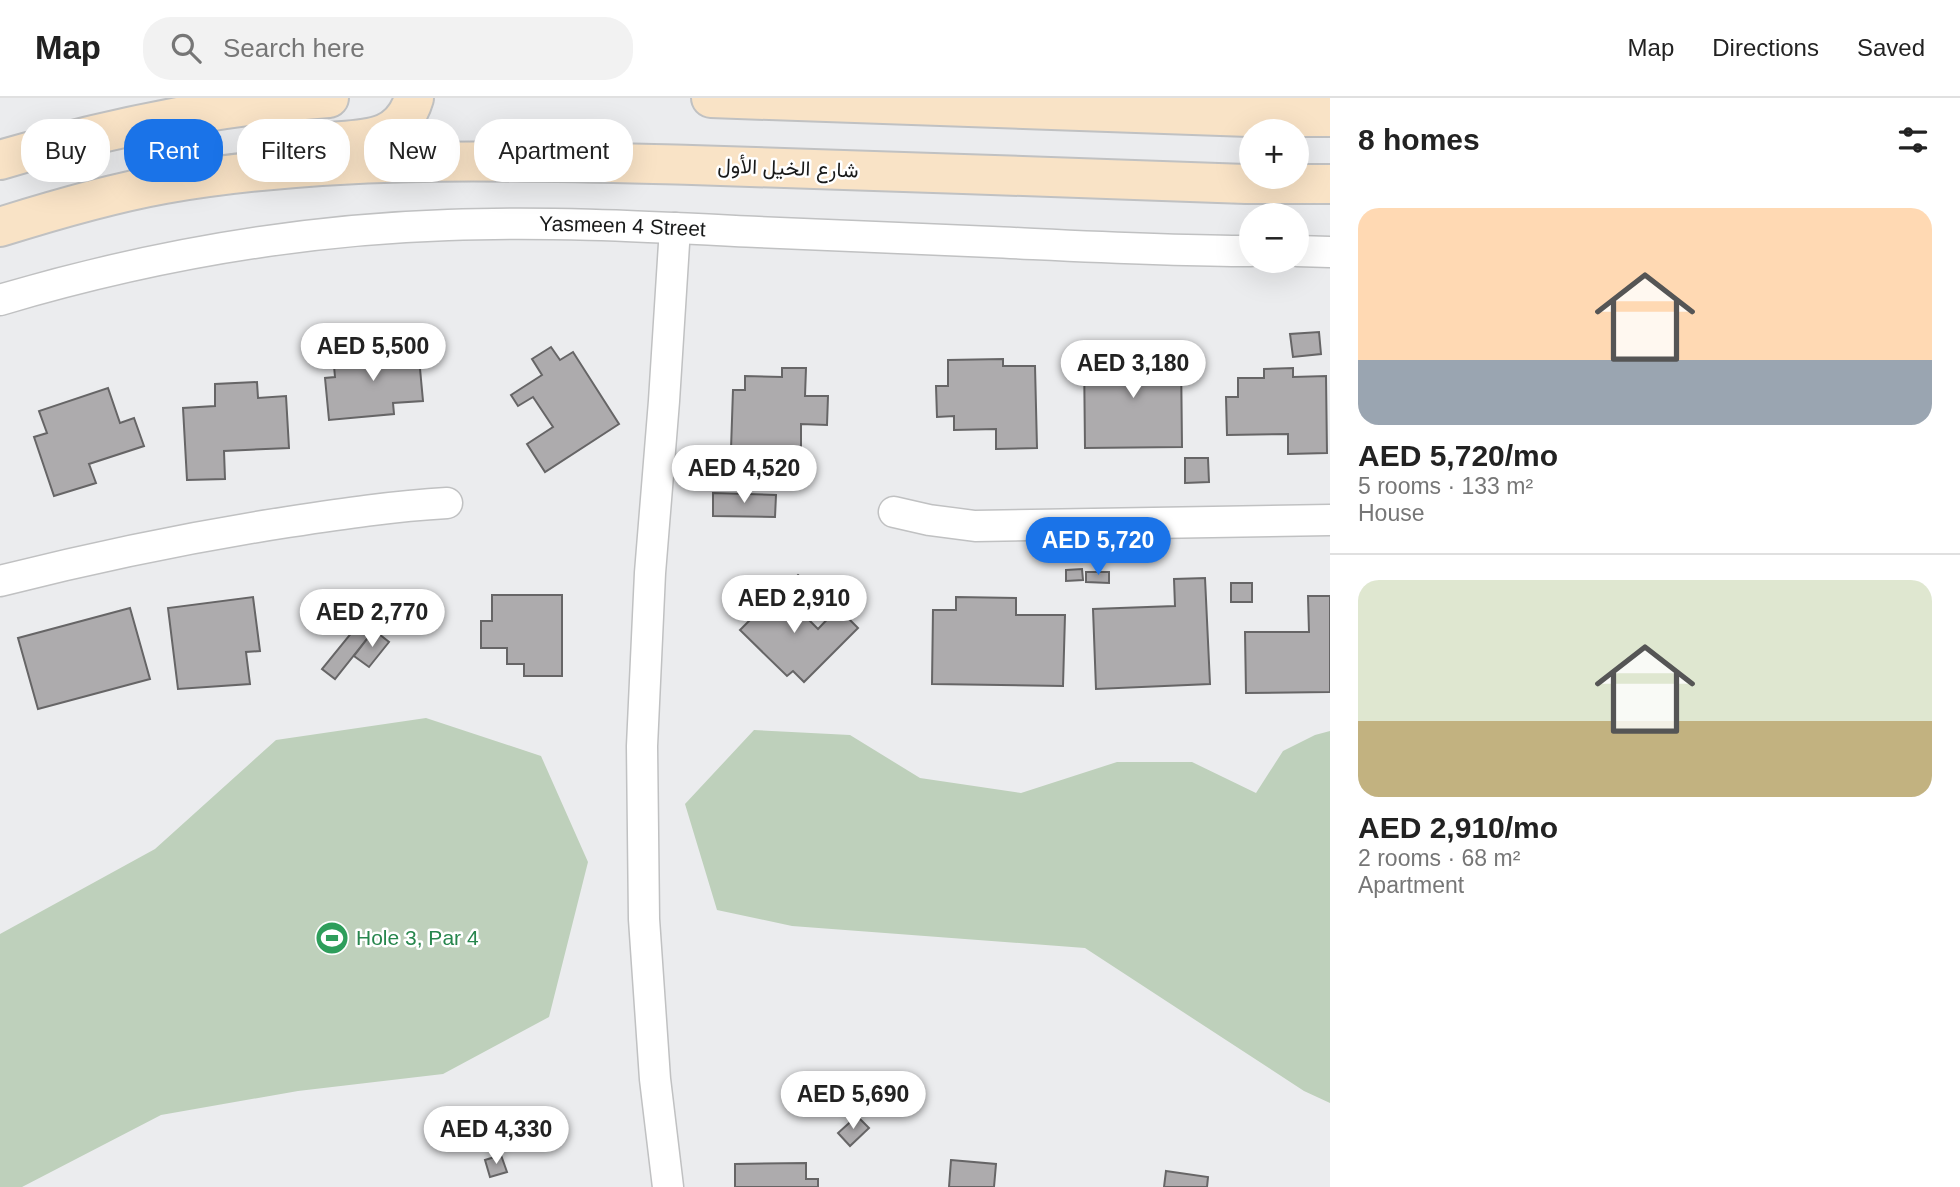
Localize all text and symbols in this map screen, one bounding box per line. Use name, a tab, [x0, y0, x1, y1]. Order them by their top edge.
search box	[143, 17, 633, 80]
text: Map	[35, 29, 101, 66]
icon: search	[167, 29, 205, 67]
text: Search here	[223, 33, 365, 63]
text: Map	[1628, 34, 1674, 61]
text: Directions	[1712, 34, 1819, 61]
text: Saved	[1857, 34, 1925, 61]
chip: Buy	[21, 119, 110, 182]
chip: Rent	[124, 119, 223, 182]
chip: Filters	[237, 119, 350, 182]
chip: New	[364, 119, 460, 182]
chip: Apartment	[474, 119, 633, 182]
map controls	[1239, 119, 1309, 273]
button: +	[1239, 119, 1309, 189]
icon: filters	[1894, 121, 1932, 159]
text: 8 homes	[1358, 123, 1480, 156]
street label: شارع الخيل الأول	[717, 154, 859, 184]
button: −	[1239, 203, 1309, 273]
street label: Yasmeen 4 Street	[539, 212, 707, 240]
icon: home	[1582, 254, 1708, 380]
pin: AED 5,500	[293, 324, 453, 383]
text: AED 5,500	[317, 333, 429, 359]
pin: AED 3,180	[1053, 341, 1213, 400]
text: AED 3,180	[1077, 350, 1189, 376]
text: AED 5,720/mo	[1358, 439, 1558, 472]
pin: AED 4,520	[664, 446, 824, 505]
text: AED 4,520	[688, 455, 800, 481]
text: 5 rooms · 133 m²	[1358, 473, 1533, 499]
text: House	[1358, 500, 1424, 526]
pin: AED 5,720	[1018, 518, 1178, 577]
text: AED 5,720	[1042, 527, 1154, 553]
pin: AED 2,910	[714, 575, 874, 635]
text: AED 2,910	[738, 585, 850, 611]
pin: AED 2,770	[292, 589, 452, 649]
text: AED 2,770	[316, 599, 428, 625]
icon: home	[1582, 626, 1708, 752]
text: AED 2,910/mo	[1358, 811, 1558, 844]
text: 2 rooms · 68 m²	[1358, 845, 1520, 871]
text: Apartment	[1358, 872, 1464, 898]
sports icon: Hole 3, Par 4	[313, 919, 351, 957]
place label: Hole 3, Par 4	[356, 926, 479, 949]
pin: AED 5,690	[773, 1072, 933, 1131]
text: AED 5,690	[797, 1081, 909, 1107]
pin: AED 4,330	[416, 1107, 576, 1166]
text: AED 4,330	[440, 1116, 552, 1142]

